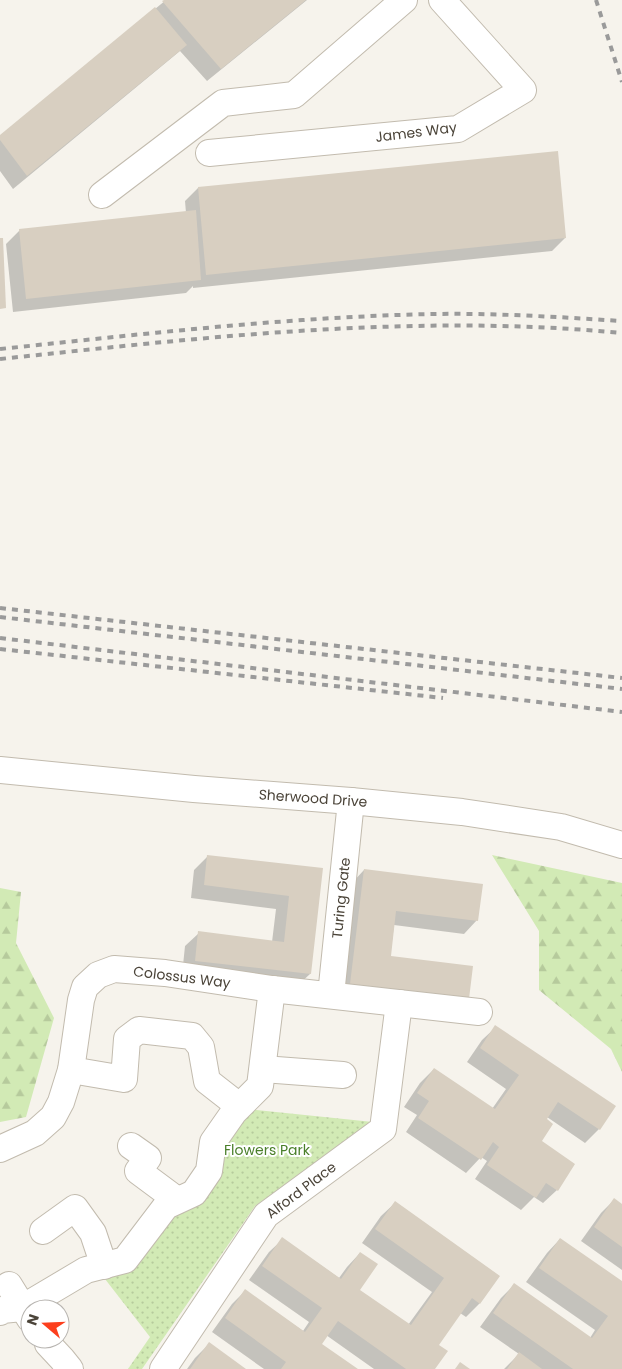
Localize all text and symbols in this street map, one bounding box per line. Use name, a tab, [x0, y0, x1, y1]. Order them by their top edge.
street label: James Way	[374, 117, 458, 147]
street label: Sherwood Drive	[258, 784, 368, 812]
street label: Turing Gate	[327, 856, 355, 940]
street label: Colossus Way	[132, 961, 232, 993]
park label: Flowers Park	[224, 1140, 311, 1160]
street label: Alford Place	[262, 1157, 340, 1223]
north arrow	[20, 1299, 70, 1349]
text: N	[22, 1312, 44, 1328]

